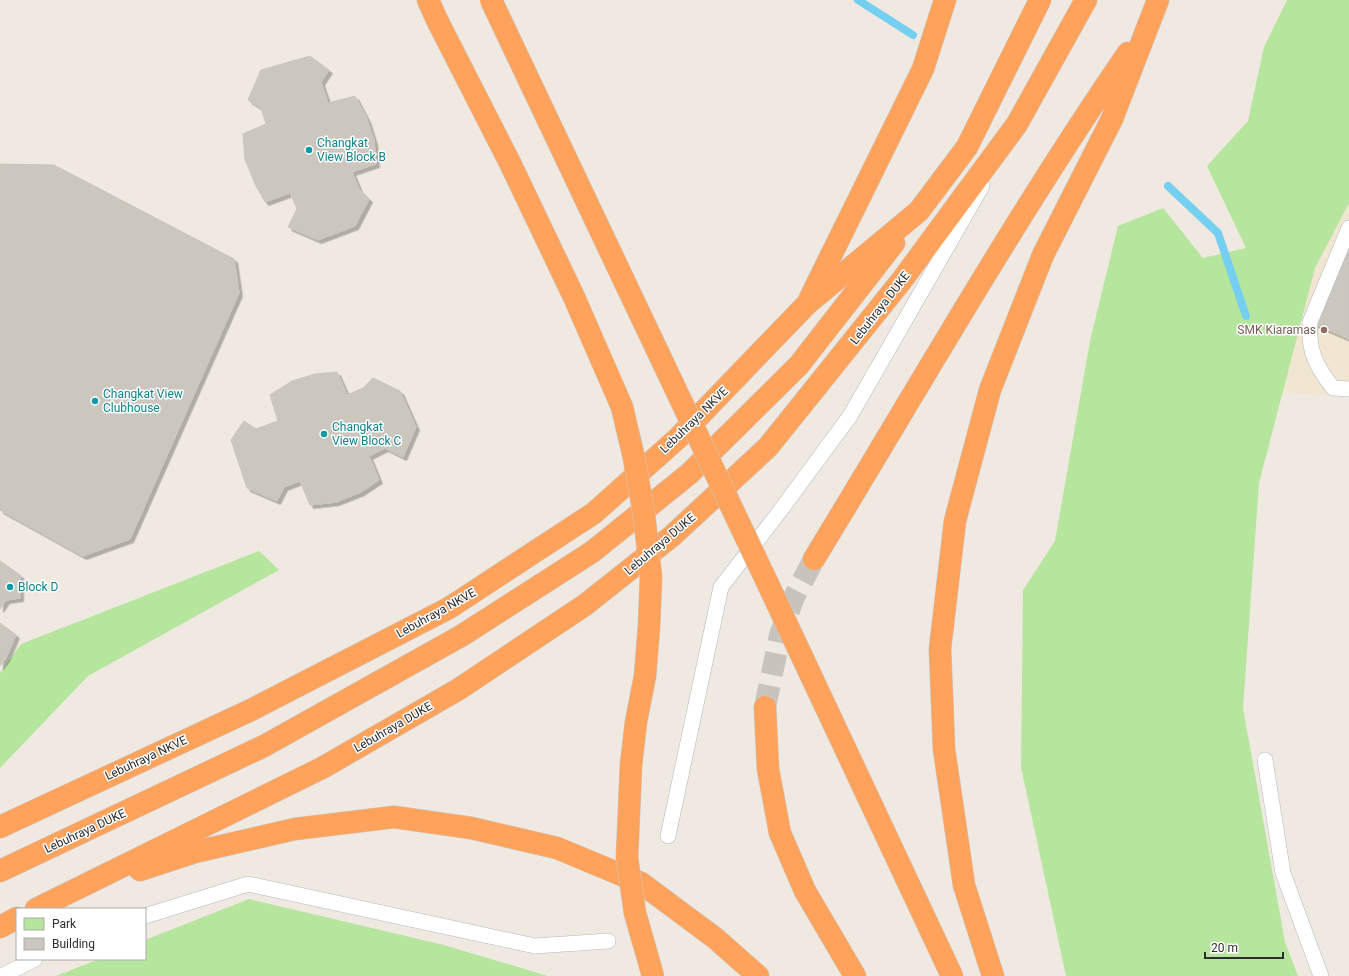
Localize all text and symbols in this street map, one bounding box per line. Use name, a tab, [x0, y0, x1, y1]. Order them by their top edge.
place label: Changkat View Block B	[317, 136, 386, 164]
marker: Changkat View Block B	[304, 145, 314, 155]
street label: Lebuhraya DUKE	[847, 269, 913, 347]
place label: SMK Kiaramas	[1237, 323, 1316, 337]
marker: SMK Kiaramas	[1319, 325, 1329, 335]
street label: Lebuhraya NKVE	[657, 384, 731, 456]
place label: Changkat View Clubhouse	[103, 387, 183, 415]
marker: Changkat View Clubhouse	[90, 396, 100, 406]
place label: Changkat View Block C	[332, 420, 401, 448]
marker: Changkat View Block C	[319, 429, 329, 439]
street label: Lebuhraya DUKE	[622, 510, 698, 578]
place label: Block D	[18, 580, 59, 594]
marker: Block D	[5, 582, 15, 592]
street label: Lebuhraya NKVE	[394, 585, 478, 641]
street label: Lebuhraya DUKE	[351, 699, 435, 755]
street label: Lebuhraya NKVE	[103, 733, 189, 783]
street label: Lebuhraya DUKE	[42, 806, 128, 856]
legend	[16, 908, 146, 960]
text: Park	[52, 917, 77, 931]
scale bar	[1205, 934, 1283, 960]
text: Building	[52, 937, 95, 951]
text: 20 m	[1211, 941, 1238, 955]

